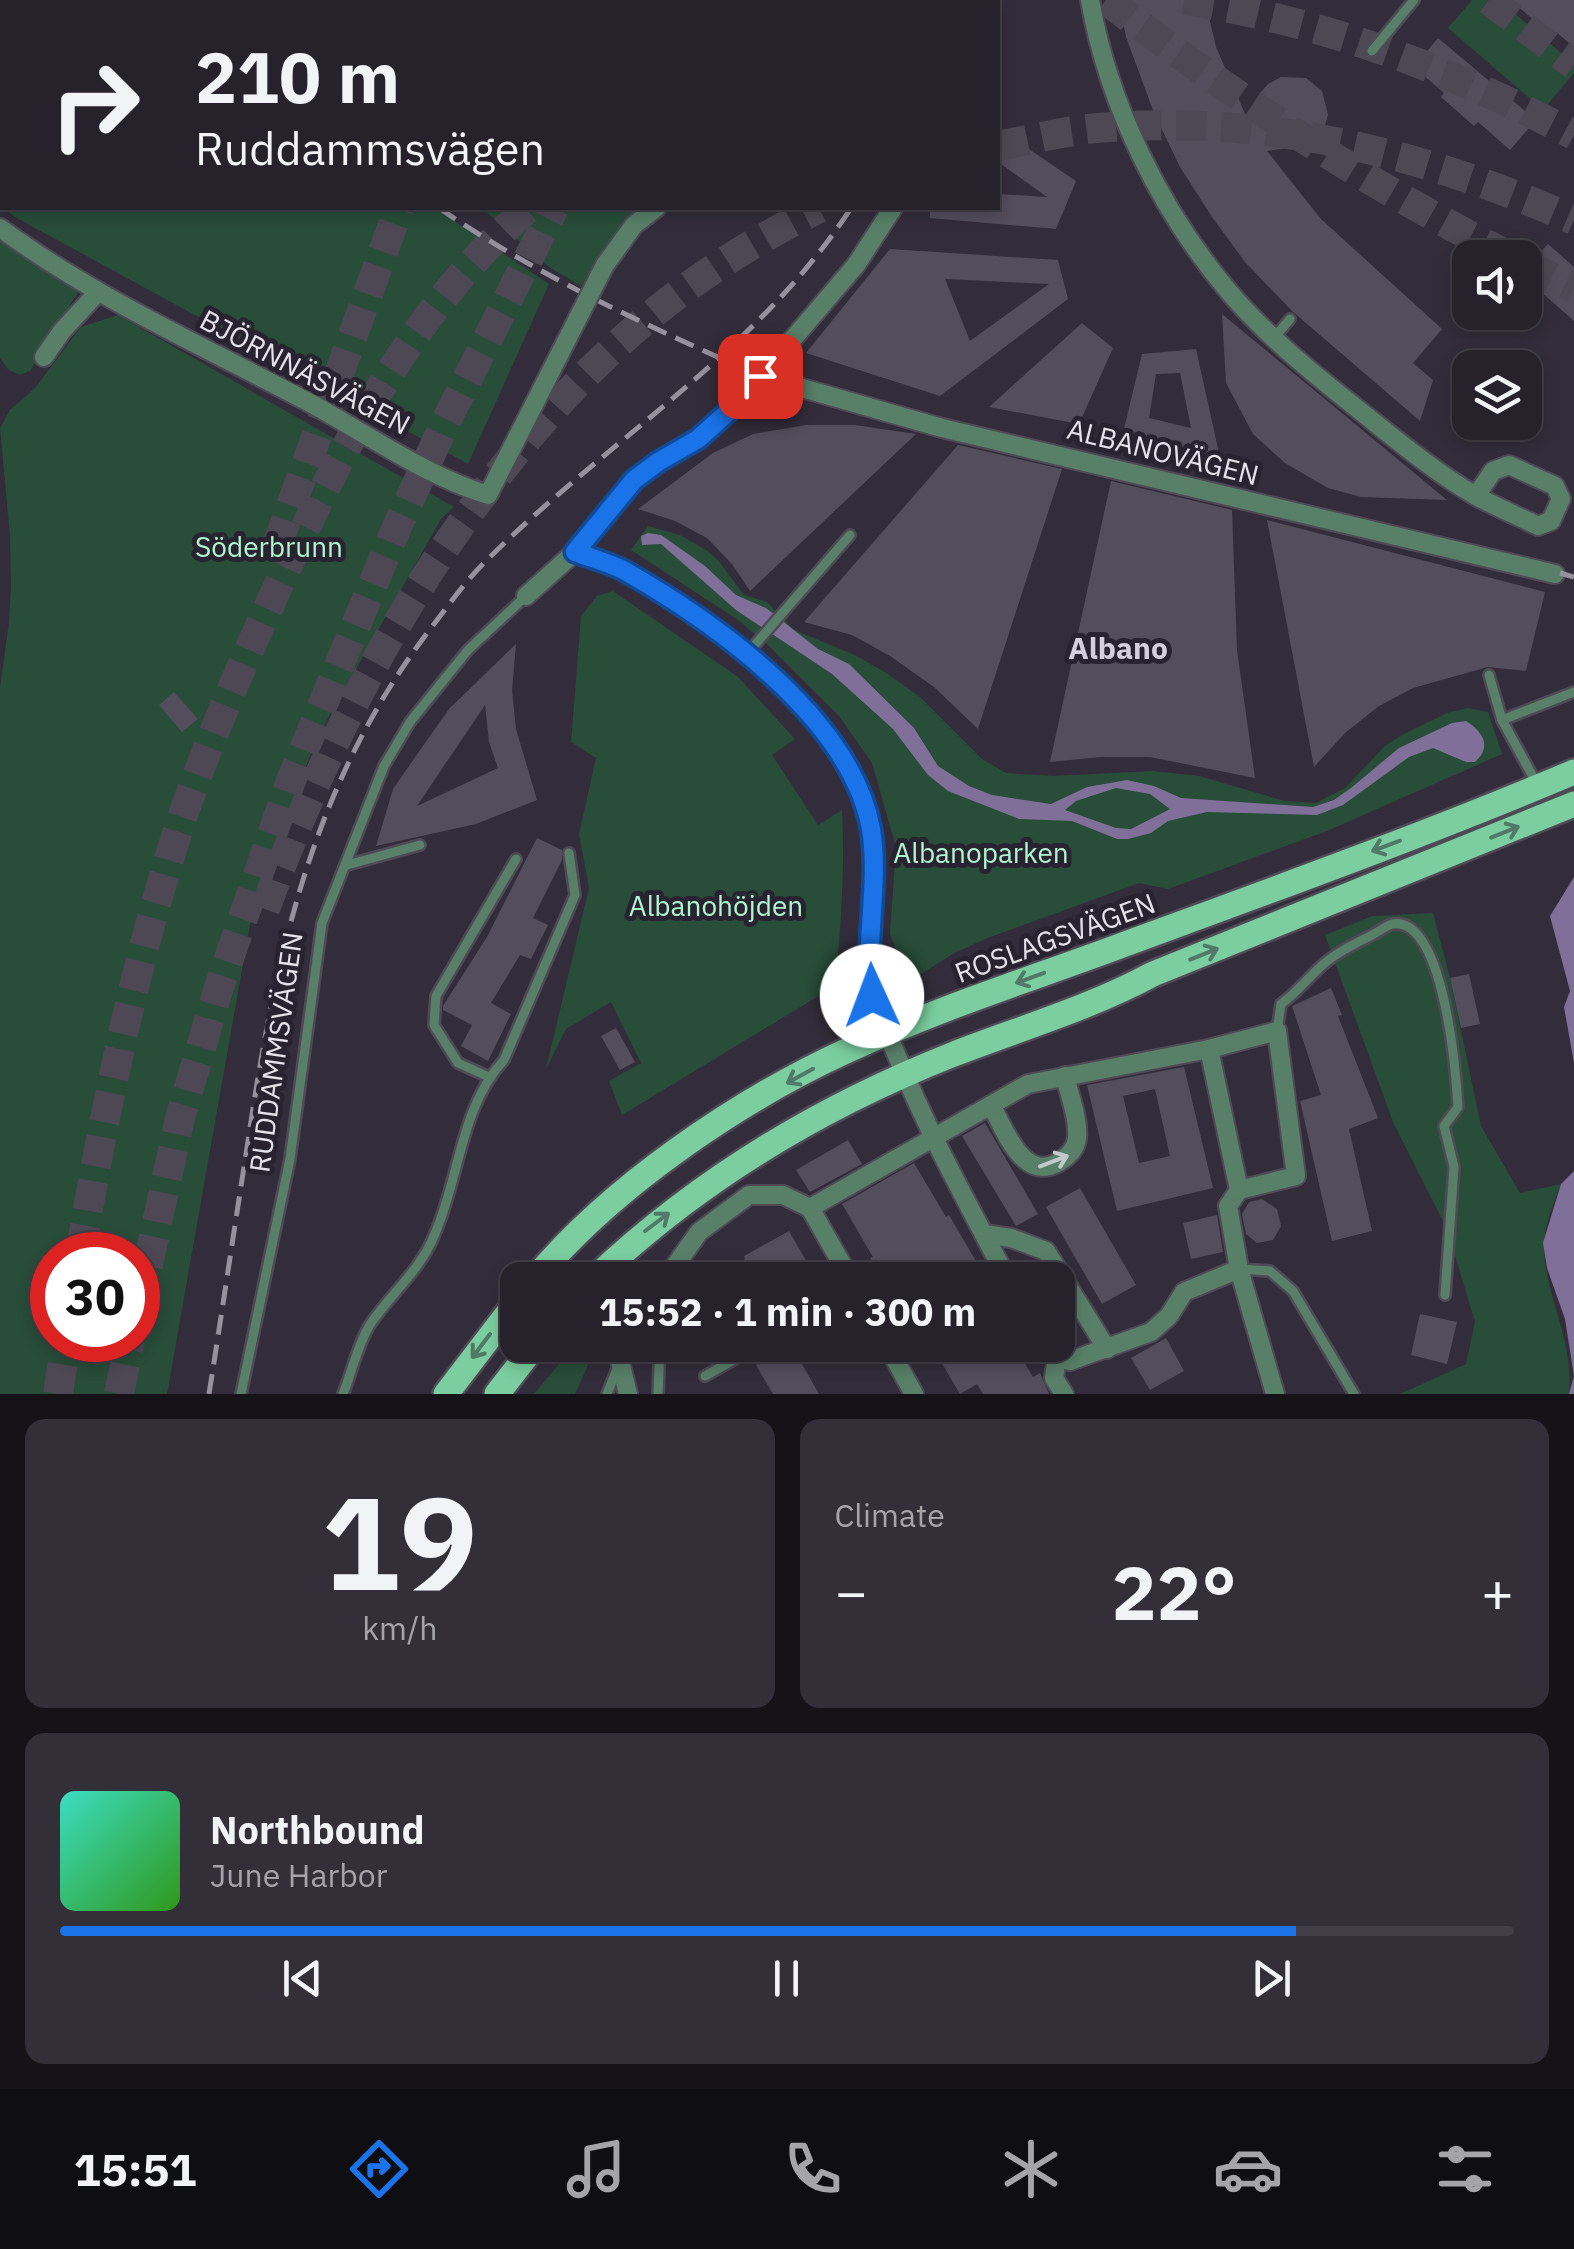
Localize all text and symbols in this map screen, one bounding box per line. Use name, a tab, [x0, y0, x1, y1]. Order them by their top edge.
text: 210 m	[195, 31, 400, 122]
icon: right	[30, 40, 160, 170]
text: Ruddammsvägen	[195, 119, 545, 177]
map controls	[1452, 240, 1542, 440]
button: sound	[1452, 240, 1542, 330]
street label: BJÖRNNÄSVÄGEN	[194, 301, 417, 443]
pin	[718, 334, 803, 419]
icon: arrive	[733, 349, 788, 404]
button: layers	[1452, 350, 1542, 440]
street label: ALBANOVÄGEN	[1063, 410, 1263, 493]
park label: Söderbrunn	[195, 528, 343, 565]
district label: Albano	[1068, 628, 1168, 667]
one-way arrow	[1489, 821, 1520, 839]
park label: Albanoparken	[893, 834, 1069, 871]
one-way arrow	[1371, 838, 1401, 856]
street label: ROSLAGSVÄGEN	[950, 884, 1160, 991]
park label: Albanohöjden	[629, 887, 803, 924]
street label: RUDDAMMSVÄGEN	[240, 929, 311, 1175]
one-way arrow	[1188, 943, 1219, 961]
position arrow	[820, 944, 924, 1048]
one-way arrow	[1016, 970, 1047, 988]
one-way arrow	[786, 1066, 815, 1086]
one-way arrow	[1038, 1151, 1069, 1169]
one-way arrow	[643, 1212, 670, 1233]
speed limit sign: 30	[30, 1232, 160, 1362]
text: 15:52 · 1 min · 300 m	[599, 1287, 976, 1336]
one-way arrow	[470, 1332, 491, 1359]
text: 19	[322, 1457, 478, 1626]
text: Climate	[835, 1494, 945, 1536]
text: 22°	[1112, 1543, 1237, 1641]
text: −	[835, 1556, 868, 1627]
text: +	[1481, 1556, 1514, 1627]
text: km/h	[362, 1607, 437, 1649]
text: Northbound	[210, 1805, 425, 1854]
text: June Harbor	[210, 1854, 387, 1896]
icon: previous	[275, 1951, 330, 2006]
icon: pause	[759, 1951, 814, 2006]
icon: next	[1244, 1951, 1299, 2006]
icon: directions	[344, 2134, 414, 2204]
icon: music	[561, 2134, 631, 2204]
icon: phone	[778, 2134, 848, 2204]
icon: climate	[996, 2134, 1066, 2204]
icon: car	[1213, 2134, 1283, 2204]
icon: filters	[1430, 2134, 1500, 2204]
text: 15:51	[74, 2140, 197, 2198]

